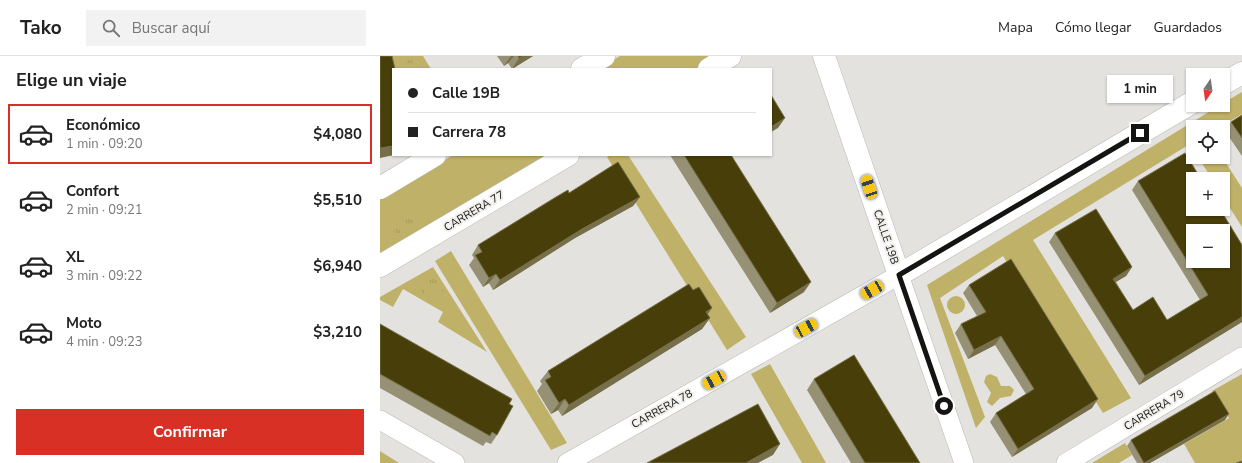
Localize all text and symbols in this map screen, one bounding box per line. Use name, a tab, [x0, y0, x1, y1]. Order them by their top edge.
search box	[86, 10, 366, 46]
text: Tako	[20, 15, 62, 41]
icon: search	[100, 17, 122, 39]
text: Buscar aquí	[132, 18, 210, 38]
text: Mapa	[998, 18, 1033, 37]
text: Cómo llegar	[1055, 18, 1131, 37]
text: Guardados	[1153, 18, 1222, 37]
text: Elige un viaje	[16, 68, 127, 92]
north arrow	[1186, 68, 1230, 112]
map controls	[1186, 68, 1230, 268]
callout: 1 min	[1107, 75, 1173, 103]
text: 1 min	[1123, 80, 1157, 98]
text: Calle 19B	[432, 83, 500, 103]
text: Económico	[66, 115, 140, 135]
icon: car	[18, 116, 54, 152]
button: locate	[1186, 120, 1230, 164]
text: Carrera 78	[432, 122, 506, 142]
text: $4,080	[313, 124, 362, 144]
route end	[1131, 124, 1149, 142]
text: 1 min · 09:20	[66, 135, 142, 153]
button: +	[1186, 172, 1230, 216]
car	[859, 174, 879, 200]
text: Confort	[66, 181, 119, 201]
icon: car	[18, 182, 54, 218]
street label: CARRERA 77	[441, 187, 507, 235]
text: $5,510	[313, 190, 362, 210]
text: 2 min · 09:21	[66, 201, 142, 219]
street label: CALLE 19B	[870, 208, 902, 266]
button: −	[1186, 224, 1230, 268]
text: XL	[66, 247, 85, 267]
icon: car	[18, 248, 54, 284]
text: $6,940	[313, 256, 362, 276]
text: 3 min · 09:22	[66, 267, 142, 285]
car	[859, 279, 885, 301]
text: Moto	[66, 313, 102, 333]
icon: car	[18, 314, 54, 350]
car	[793, 317, 819, 339]
text: $3,210	[313, 322, 362, 342]
text: 4 min · 09:23	[66, 333, 142, 351]
car	[701, 369, 727, 391]
street label: CARRERA 78	[629, 386, 696, 432]
street label: CARRERA 79	[1121, 386, 1187, 434]
route start	[935, 397, 953, 415]
button: Confirmar	[16, 409, 364, 455]

